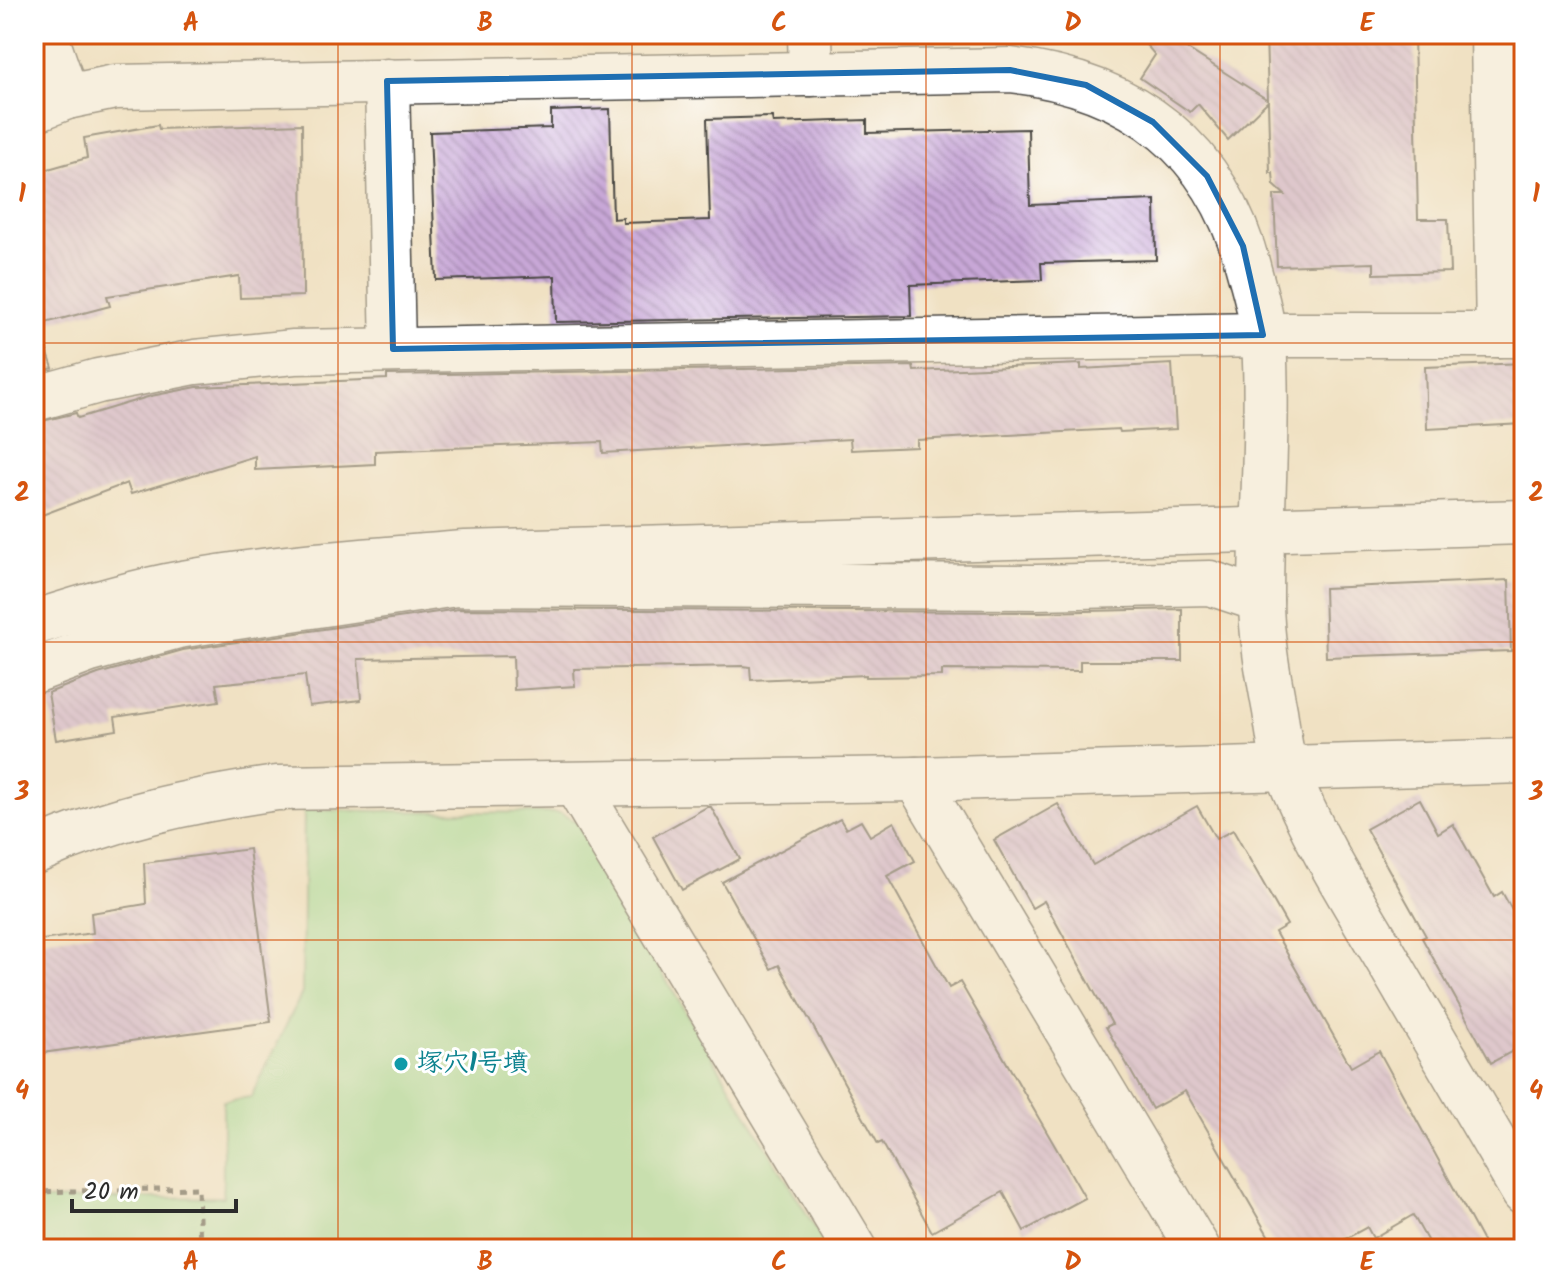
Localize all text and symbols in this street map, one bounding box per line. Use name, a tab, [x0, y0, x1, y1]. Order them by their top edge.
text: A	[183, 3, 199, 45]
text: B	[477, 3, 493, 45]
text: C	[771, 3, 787, 45]
text: D	[1064, 3, 1082, 45]
text: E	[1360, 3, 1376, 45]
text: 1	[18, 174, 26, 216]
text: 1	[1532, 174, 1540, 216]
text: 2	[14, 473, 30, 515]
text: 2	[1528, 473, 1544, 515]
text: 3	[14, 772, 29, 814]
text: 3	[1528, 772, 1543, 814]
place label: 塚穴1号墳	[417, 1043, 529, 1085]
marker: 塚穴1号墳	[392, 1055, 410, 1073]
text: 4	[15, 1071, 29, 1113]
text: 4	[1529, 1071, 1543, 1113]
scale bar	[72, 1163, 236, 1213]
text: 20 m	[84, 1173, 139, 1212]
text: A	[183, 1242, 199, 1283]
text: B	[477, 1242, 493, 1283]
text: C	[771, 1242, 787, 1283]
text: D	[1064, 1242, 1082, 1283]
text: E	[1360, 1242, 1376, 1283]

